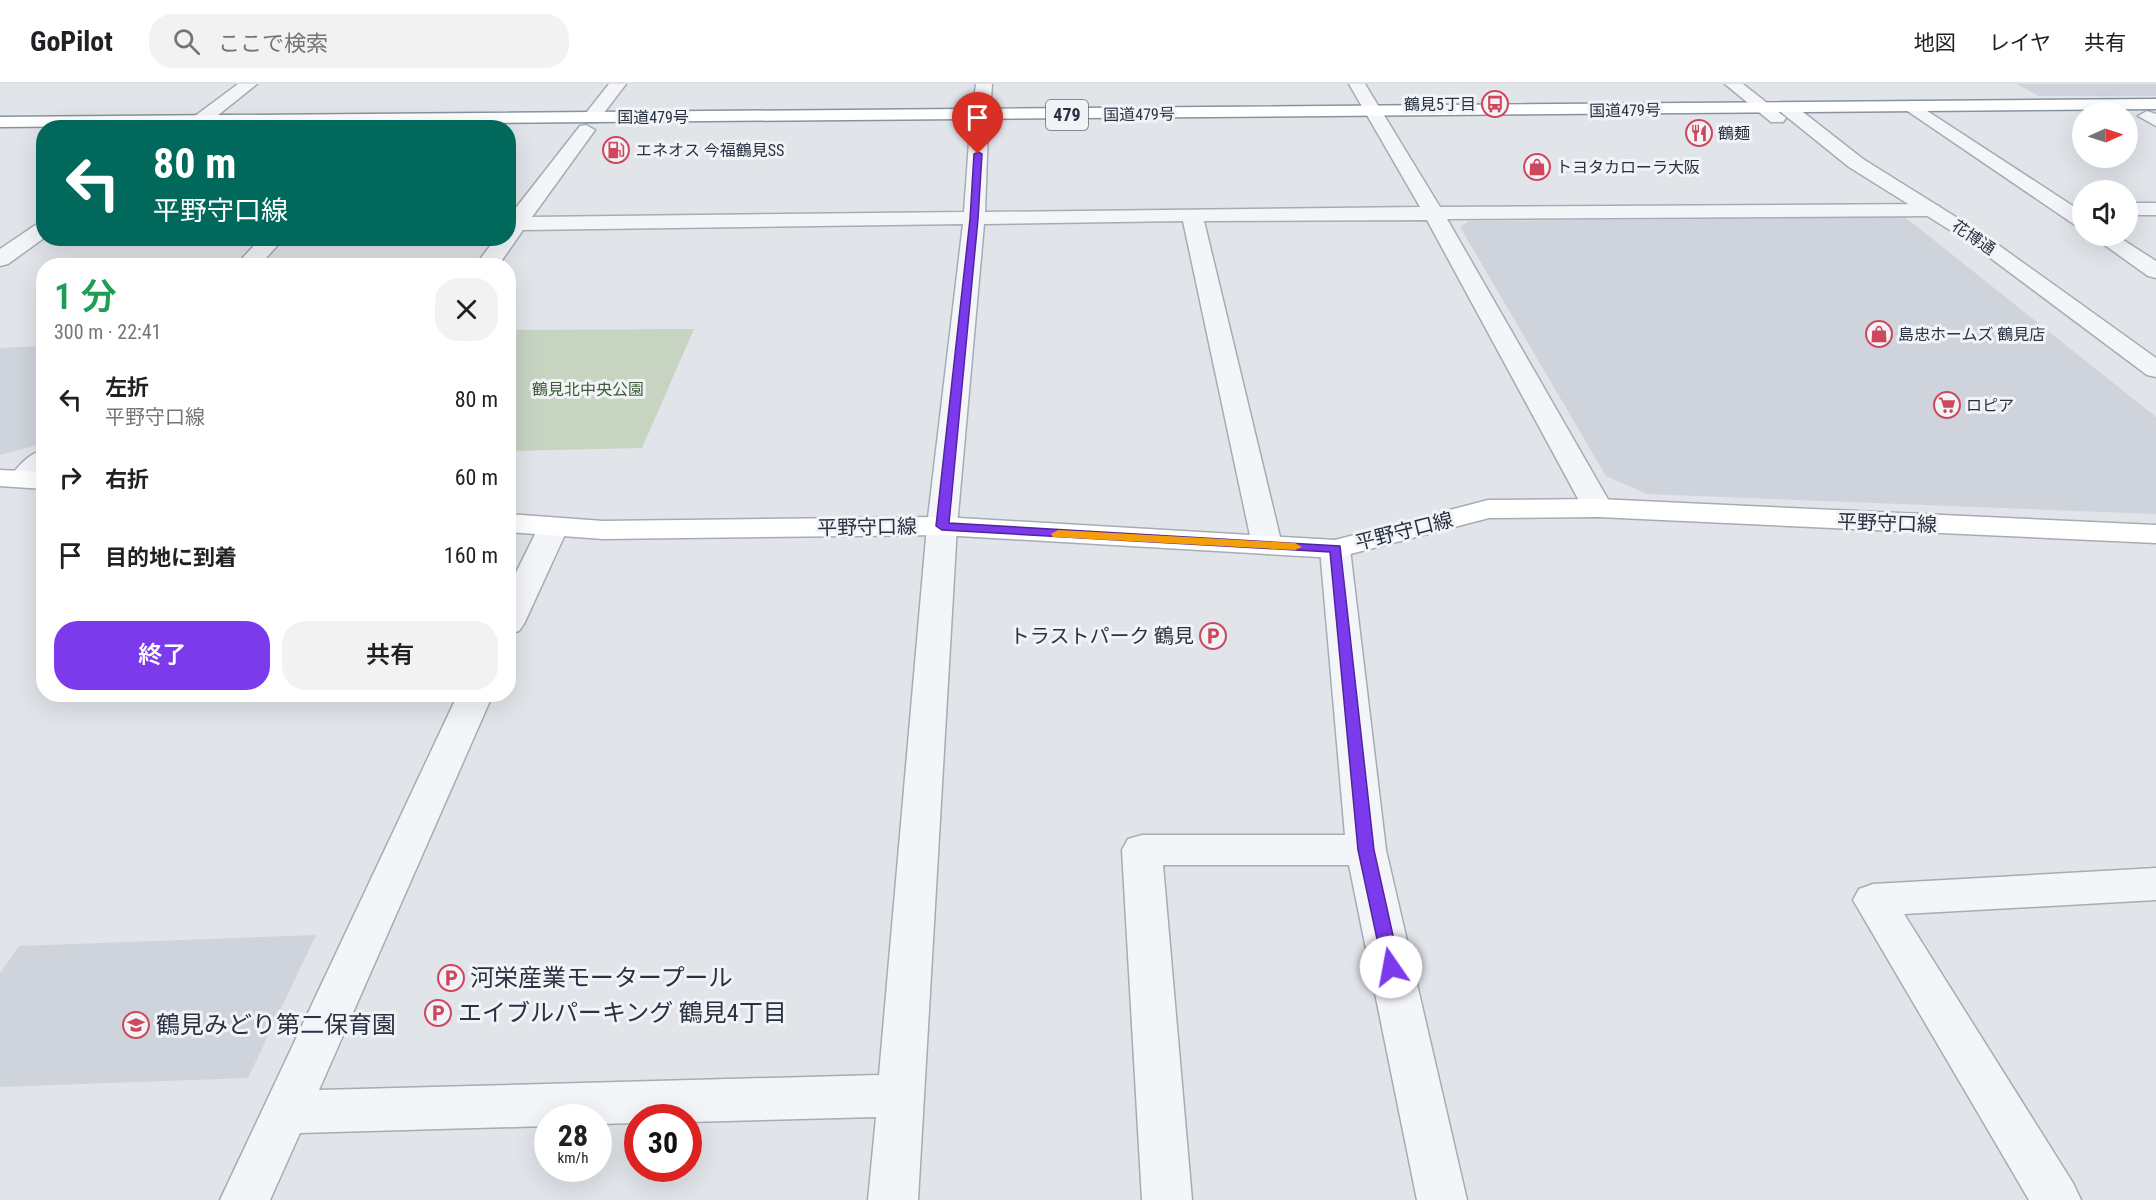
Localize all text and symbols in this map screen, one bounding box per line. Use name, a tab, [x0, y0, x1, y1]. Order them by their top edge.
search box	[149, 14, 569, 68]
text: GoPilot	[30, 25, 113, 58]
icon: search	[170, 25, 203, 58]
text: ここで検索	[218, 31, 328, 56]
text: 地図	[1914, 31, 1956, 55]
text: レイヤ	[1989, 31, 2051, 55]
text: 共有	[2084, 31, 2126, 55]
bus stop icon: 鶴見5丁目	[1480, 89, 1510, 119]
pin	[952, 92, 1003, 154]
place label: 鶴見5丁目	[1404, 95, 1476, 114]
road number: 479	[1046, 100, 1088, 130]
street label: 国道479号	[1589, 100, 1661, 121]
icon: arrive	[961, 101, 994, 134]
north arrow	[2072, 102, 2138, 168]
map controls	[2072, 102, 2138, 246]
street label: 国道479号	[1103, 104, 1175, 125]
street label: 国道479号	[617, 108, 689, 127]
restaurant icon: 鶴麺	[1684, 118, 1714, 148]
place label: 鶴麺	[1718, 124, 1750, 143]
fuel station icon: エネオス 今福鶴見SS	[601, 135, 631, 165]
text: 80 m	[153, 139, 236, 188]
place label: エネオス 今福鶴見SS	[636, 141, 784, 160]
icon: left	[54, 144, 132, 222]
shop icon: トヨタカローラ大阪	[1522, 152, 1552, 182]
place label: トヨタカローラ大阪	[1556, 158, 1700, 177]
button: sound	[2072, 180, 2138, 246]
text: 平野守口線	[153, 195, 288, 227]
street label: 花博通	[1949, 216, 1999, 259]
text: 1 分	[54, 276, 116, 318]
button: close	[435, 278, 498, 341]
shop icon: 島忠ホームズ 鶴見店	[1864, 319, 1894, 349]
text: 300 m · 22:41	[54, 320, 161, 344]
place label: 島忠ホームズ 鶴見店	[1898, 325, 2045, 344]
text: 左折	[105, 375, 149, 400]
park label: 鶴見北中央公園	[532, 380, 644, 399]
icon: left	[54, 383, 87, 416]
text: 80 m	[455, 387, 498, 412]
supermarket icon: ロピア	[1932, 390, 1962, 420]
place label: ロピア	[1966, 396, 2014, 415]
text: 平野守口線	[105, 405, 205, 429]
icon: right	[54, 461, 87, 494]
text: 60 m	[455, 465, 498, 490]
text: 右折	[105, 467, 149, 492]
street label: 平野守口線	[1353, 507, 1455, 555]
street label: 平野守口線	[1837, 509, 1937, 537]
street label: 平野守口線	[817, 514, 917, 540]
icon: arrive	[54, 539, 87, 572]
text: 160 m	[444, 543, 498, 568]
text: 目的地に到着	[105, 545, 237, 570]
button: 終了	[54, 621, 270, 690]
button: 共有	[282, 621, 498, 690]
parking icon: トラストパーク 鶴見	[1198, 621, 1228, 651]
place label: トラストパーク 鶴見	[1010, 624, 1194, 648]
position arrow	[1359, 935, 1423, 999]
parking icon: 河栄産業モータープール	[436, 963, 466, 993]
place label: 河栄産業モータープール	[470, 964, 733, 992]
parking icon: エイブルパーキング 鶴見4丁目	[423, 998, 453, 1028]
place label: エイブルパーキング 鶴見4丁目	[458, 999, 787, 1027]
school or university icon: 鶴見みどり第二保育園	[121, 1010, 151, 1040]
place label: 鶴見みどり第二保育園	[156, 1011, 396, 1039]
speed limit sign: 30	[624, 1104, 702, 1182]
text: 28	[558, 1118, 588, 1153]
text: km/h	[558, 1149, 588, 1167]

